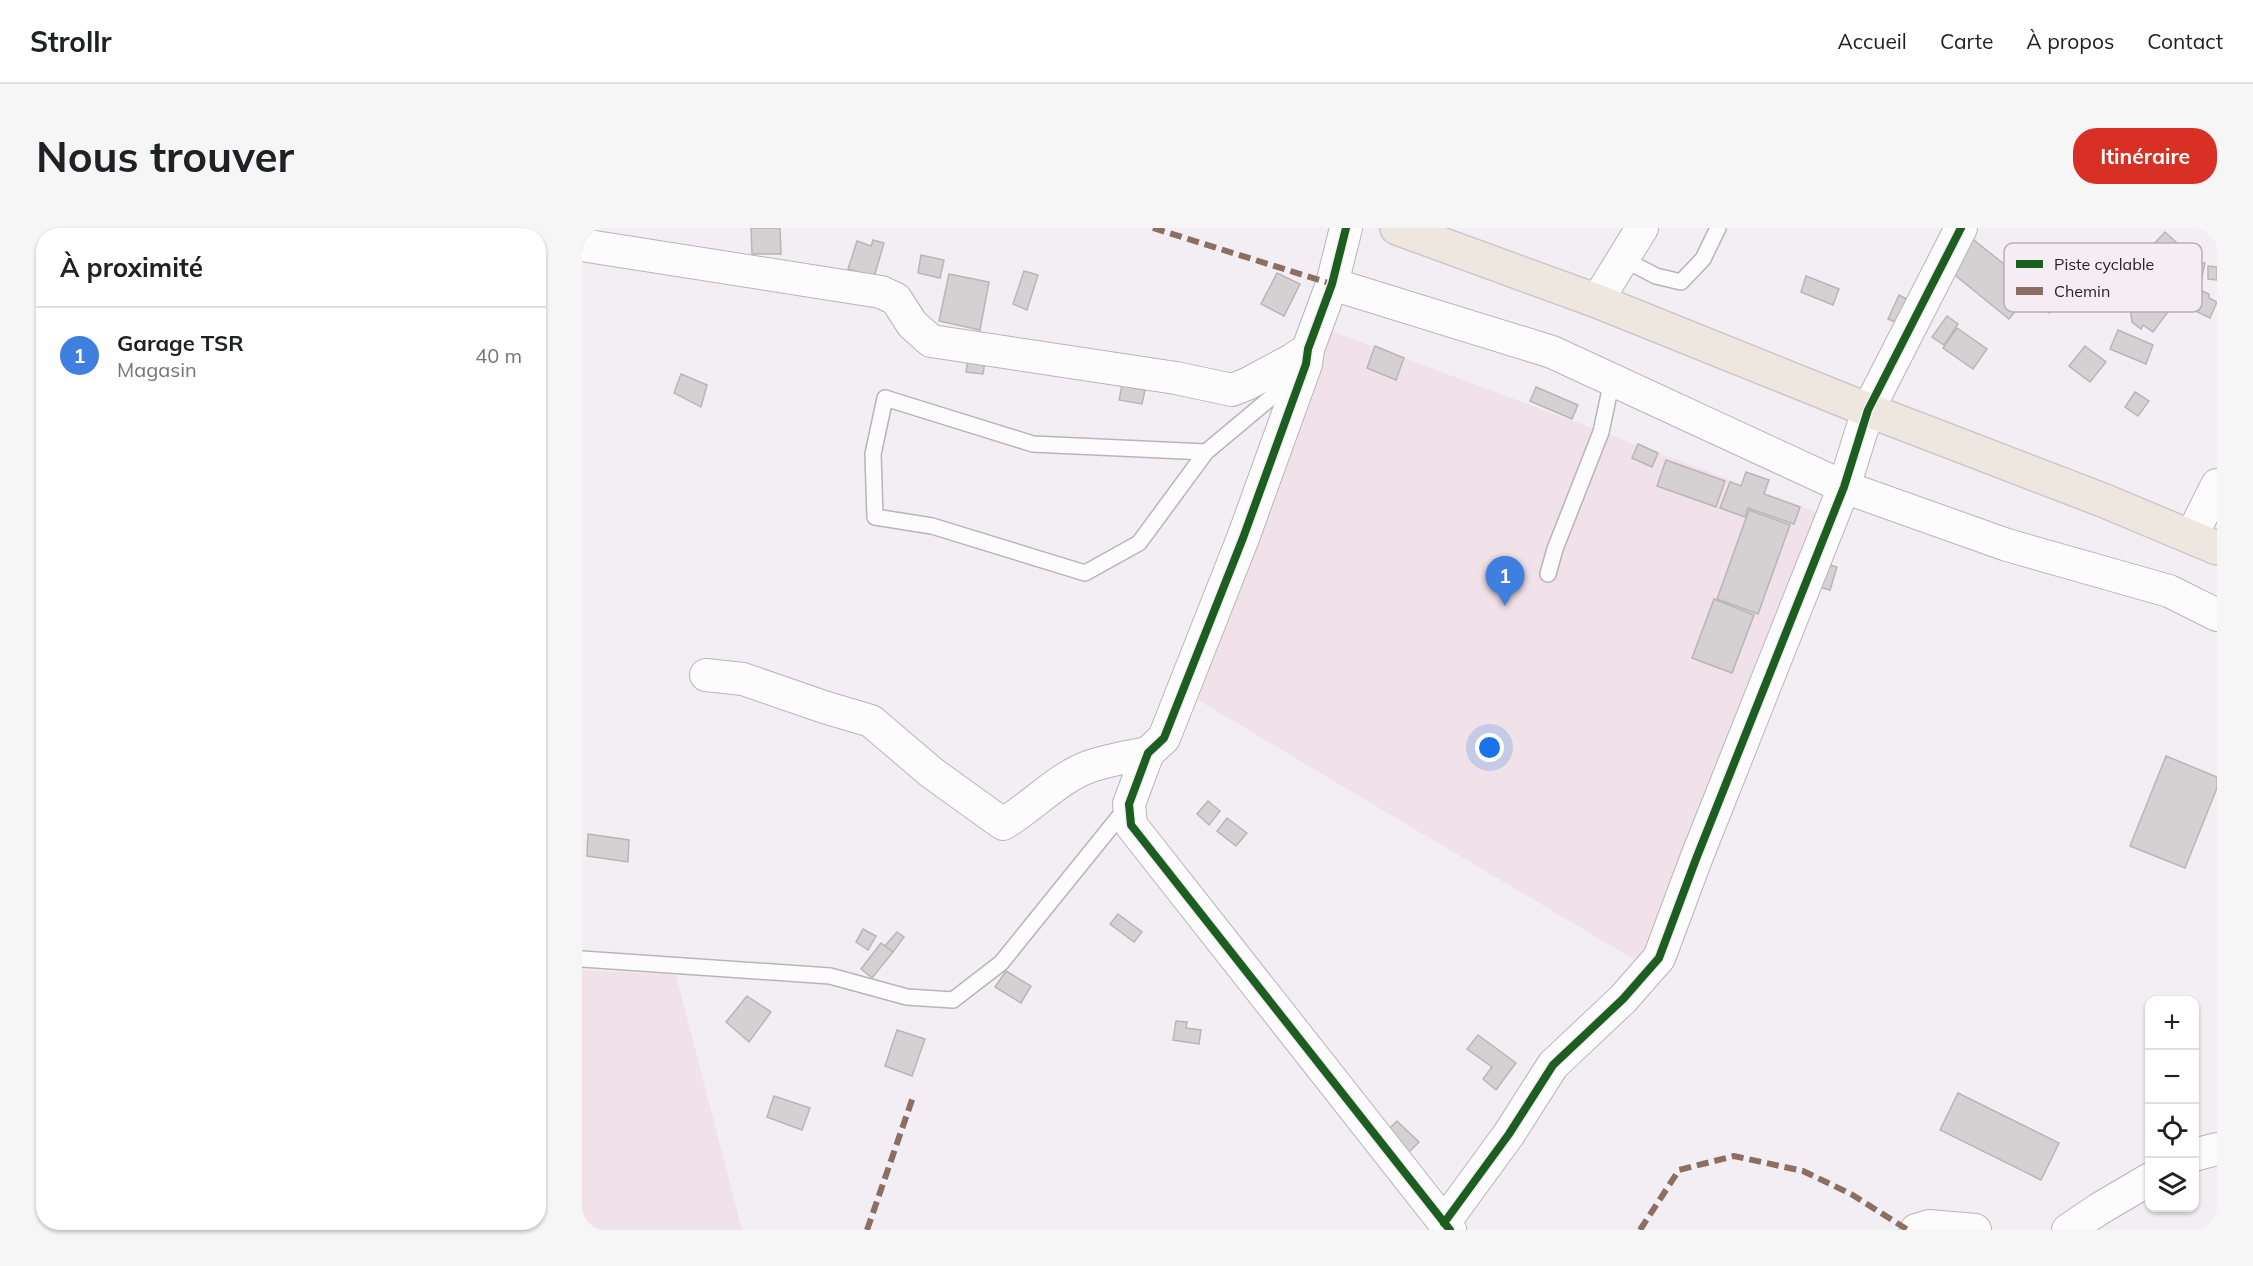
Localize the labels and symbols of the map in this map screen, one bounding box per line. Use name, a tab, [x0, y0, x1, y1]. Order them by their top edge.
legend	[2004, 243, 2202, 312]
text: Piste cyclable	[2054, 254, 2154, 274]
text: Chemin	[2054, 281, 2110, 301]
pin: 1	[1486, 556, 1524, 606]
your location	[1475, 733, 1504, 762]

